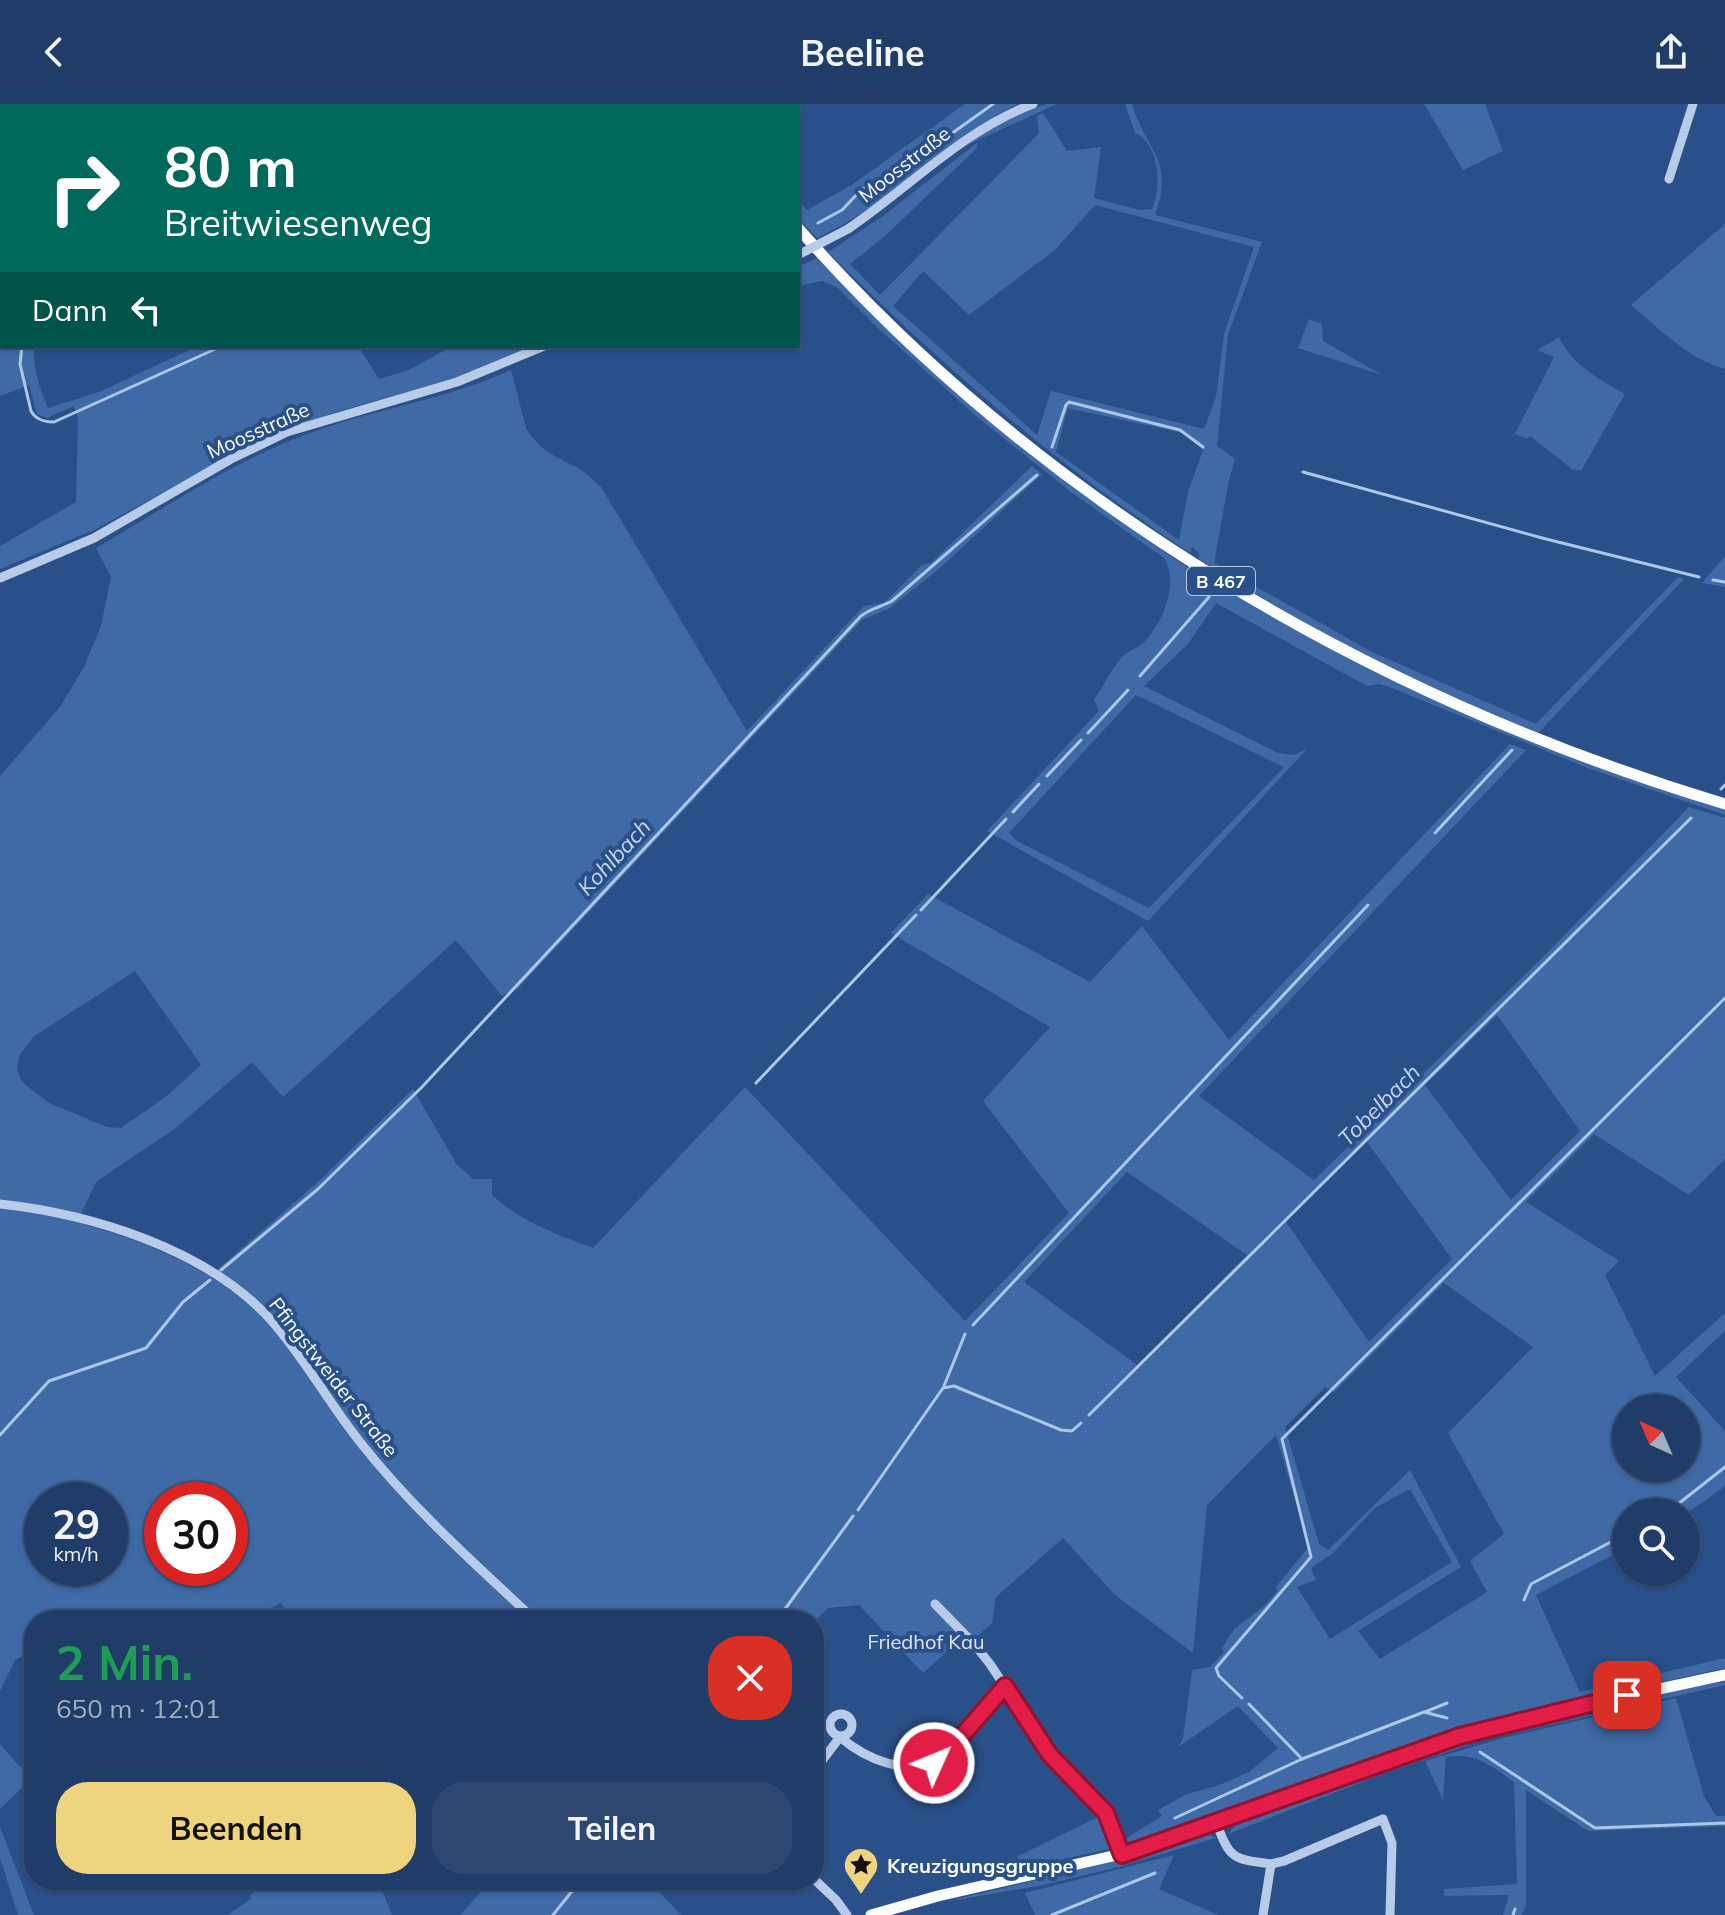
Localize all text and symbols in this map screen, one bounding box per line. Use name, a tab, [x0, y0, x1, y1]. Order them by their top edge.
icon: back	[32, 30, 76, 74]
text: Beeline	[800, 30, 925, 75]
icon: share	[1649, 30, 1693, 74]
street label: Moosstraße	[853, 120, 955, 208]
text: 80 m	[164, 131, 297, 201]
icon: right	[32, 136, 136, 240]
text: Breitwiesenweg	[164, 200, 432, 245]
icon: left	[124, 288, 168, 332]
text: Dann	[32, 291, 108, 329]
street label: Moosstraße	[203, 396, 313, 464]
road number: B 467	[1187, 567, 1255, 595]
water label: Kohlbach	[572, 813, 656, 901]
water label: Tobelbach	[1332, 1058, 1426, 1152]
street label: Pfingstweider Straße	[264, 1292, 404, 1462]
north arrow	[1612, 1394, 1700, 1482]
map controls	[1612, 1394, 1700, 1586]
speed limit sign: 30	[144, 1482, 248, 1586]
button: search	[1612, 1498, 1700, 1586]
text: 29	[52, 1499, 100, 1549]
text: km/h	[53, 1541, 99, 1566]
park label: Friedhof Kau	[867, 1629, 985, 1654]
text: 2 Min.	[56, 1632, 193, 1692]
button: close	[708, 1636, 792, 1720]
pin	[1593, 1661, 1661, 1729]
icon: arrive	[1605, 1673, 1649, 1717]
text: 650 m · 12:01	[56, 1692, 220, 1725]
position arrow	[892, 1721, 976, 1805]
button: Beenden	[56, 1782, 416, 1874]
button: Teilen	[432, 1782, 792, 1874]
place icon: Kreuzigungsgruppe	[842, 1846, 880, 1896]
place label: Kreuzigungsgruppe	[887, 1853, 1074, 1878]

